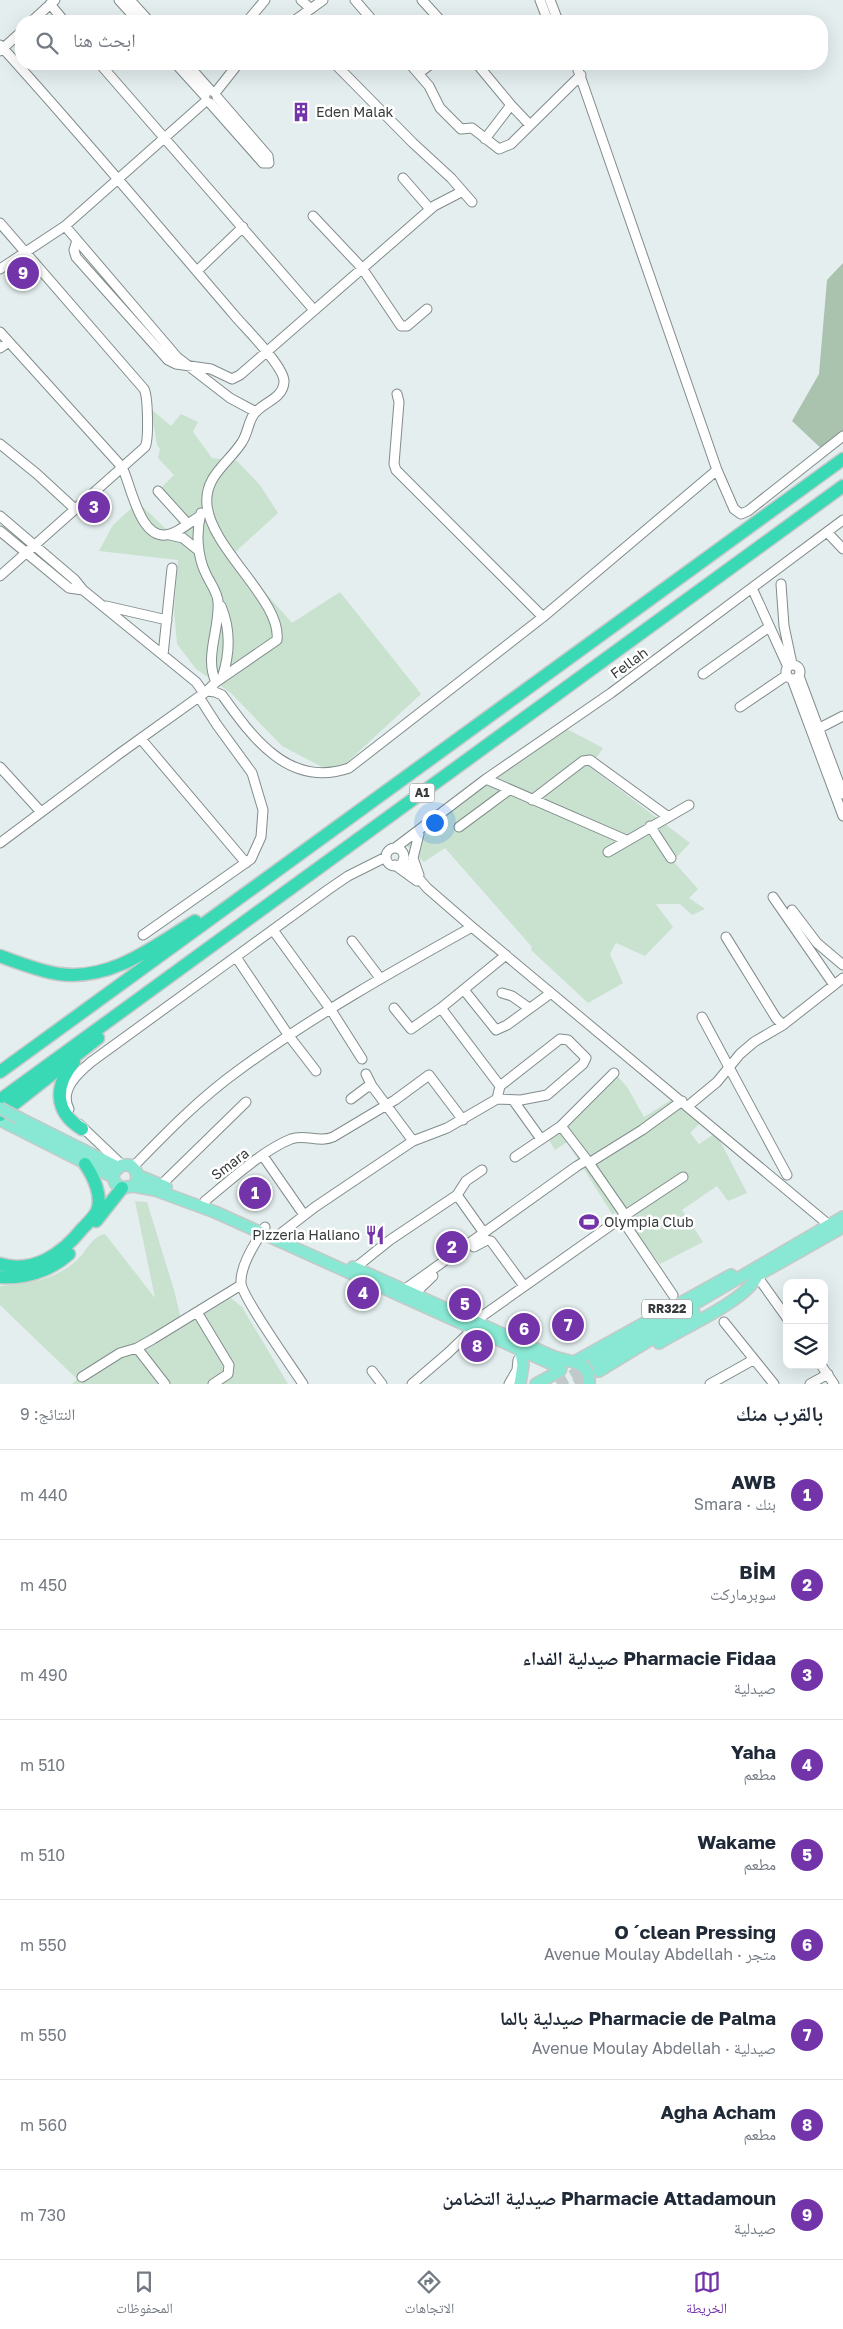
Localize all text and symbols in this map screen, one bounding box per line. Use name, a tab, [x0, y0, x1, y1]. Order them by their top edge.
search box	[15, 15, 828, 70]
text: ابحث هنا	[73, 28, 136, 51]
icon: search	[33, 29, 61, 57]
building icon: Eden Malak	[290, 101, 312, 123]
place label: Eden Malak	[316, 103, 394, 120]
pin: 9	[7, 254, 39, 292]
pin: 3	[78, 488, 110, 526]
street label: Fellah	[607, 643, 651, 682]
road number: A1	[410, 784, 434, 802]
your location	[422, 810, 448, 836]
street label: Smara	[208, 1144, 252, 1183]
pin: 1	[239, 1174, 271, 1212]
sports icon: Olympia Club	[578, 1211, 600, 1233]
place label: Olympia Club	[604, 1213, 694, 1230]
restaurant icon: Pizzeria Haliano	[364, 1224, 386, 1246]
place label: Pizzeria Haliano	[252, 1226, 360, 1243]
pin: 2	[436, 1228, 468, 1266]
pin: 4	[347, 1274, 379, 1312]
map controls	[783, 1279, 828, 1369]
button: locate	[783, 1279, 828, 1324]
pin: 5	[449, 1285, 481, 1323]
road number: RR322	[642, 1300, 692, 1318]
pin: 7	[552, 1306, 584, 1344]
pin: 6	[508, 1310, 540, 1348]
button: layers	[783, 1324, 828, 1369]
pin: 8	[461, 1327, 493, 1365]
text: بالقرب منك	[736, 1400, 823, 1426]
text: النتائج: 9	[20, 1404, 75, 1424]
text: AWB	[731, 1470, 776, 1493]
text: 440 m	[20, 1485, 68, 1505]
text: 1	[803, 1485, 811, 1505]
text: بنك · Smara	[694, 1494, 776, 1514]
text: BİM	[739, 1560, 776, 1583]
text: 450 m	[20, 1575, 67, 1595]
text: 2	[802, 1575, 812, 1595]
text: سوبرماركت	[710, 1584, 776, 1604]
text: Pharmacie Fidaa صيدلية الفداء	[522, 1646, 776, 1669]
text: 490 m	[20, 1665, 68, 1685]
text: 3	[802, 1665, 812, 1685]
text: صيدلية	[734, 1678, 776, 1698]
text: Yaha	[731, 1740, 776, 1763]
text: 510 m	[20, 1755, 65, 1775]
text: 4	[802, 1755, 812, 1775]
text: مطعم	[744, 1764, 776, 1784]
text: Wakame	[697, 1830, 776, 1853]
text: 510 m	[20, 1845, 65, 1865]
text: 5	[802, 1845, 812, 1865]
text: مطعم	[744, 1854, 776, 1874]
text: O ´clean Pressing	[614, 1920, 776, 1943]
text: 550 m	[20, 1935, 67, 1955]
text: 6	[802, 1935, 812, 1955]
text: متجر · Avenue Moulay Abdellah	[544, 1944, 776, 1964]
text: Pharmacie de Palma صيدلية بالما	[500, 2006, 776, 2029]
text: 550 m	[20, 2025, 67, 2045]
text: 7	[803, 2025, 811, 2045]
text: صيدلية · Avenue Moulay Abdellah	[532, 2038, 776, 2058]
text: Agha Acham	[660, 2100, 776, 2123]
text: 560 m	[20, 2115, 67, 2135]
text: 8	[802, 2115, 812, 2135]
text: مطعم	[744, 2124, 776, 2144]
text: Pharmacie Attadamoun صيدلية التضامن	[442, 2186, 776, 2209]
text: 730 m	[20, 2205, 66, 2225]
text: 9	[802, 2205, 812, 2225]
text: صيدلية	[734, 2218, 776, 2238]
tab: المحفوظات	[116, 2268, 173, 2322]
tab: الاتجاهات	[405, 2268, 454, 2322]
tab: الخريطة	[686, 2268, 727, 2322]

